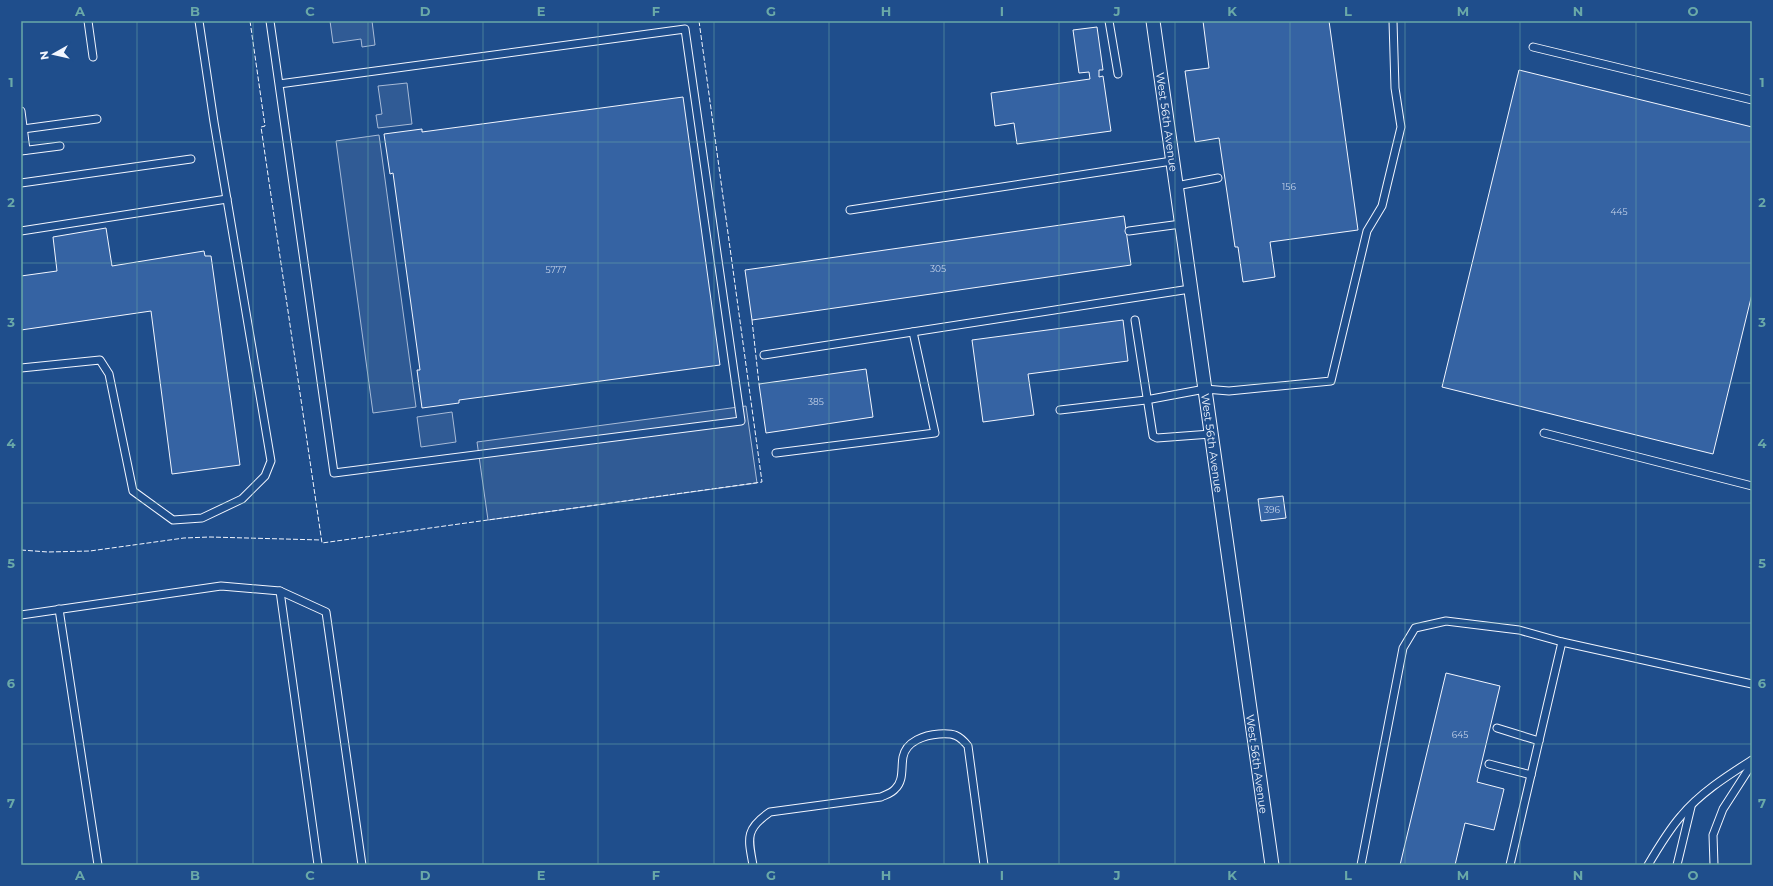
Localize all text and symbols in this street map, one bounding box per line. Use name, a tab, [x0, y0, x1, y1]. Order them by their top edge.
text: A	[74, 3, 86, 19]
text: B	[190, 3, 200, 19]
text: C	[305, 3, 315, 19]
text: D	[420, 3, 431, 19]
text: E	[537, 3, 546, 19]
text: F	[652, 3, 660, 19]
text: G	[766, 3, 776, 19]
text: H	[881, 3, 891, 19]
text: I	[1000, 3, 1004, 19]
text: J	[1112, 3, 1121, 19]
text: K	[1227, 3, 1237, 19]
text: L	[1344, 3, 1352, 19]
text: M	[1457, 3, 1469, 19]
text: N	[1573, 3, 1583, 19]
text: O	[1688, 3, 1699, 19]
north arrow	[34, 34, 74, 74]
text: N	[37, 50, 52, 61]
street label: West 56th Avenue	[1153, 71, 1181, 173]
text: 1	[8, 74, 14, 90]
text: 1	[1759, 74, 1765, 90]
house number: 156	[1282, 181, 1296, 192]
text: 2	[7, 194, 15, 210]
text: 2	[1758, 194, 1766, 210]
house number: 445	[1611, 206, 1627, 217]
house number: 305	[930, 263, 946, 274]
house number: 5777	[546, 264, 566, 275]
text: 3	[6, 314, 15, 330]
text: 3	[1757, 314, 1766, 330]
street label: West 56th Avenue	[1198, 392, 1226, 494]
house number: 385	[808, 396, 824, 407]
text: 4	[7, 435, 16, 451]
text: 4	[1758, 435, 1767, 451]
house number: 396	[1264, 504, 1281, 515]
text: 5	[7, 555, 15, 571]
text: 5	[1758, 555, 1766, 571]
text: 6	[7, 675, 16, 691]
text: 6	[1758, 675, 1767, 691]
street label: West 56th Avenue	[1243, 713, 1271, 815]
house number: 645	[1452, 729, 1468, 740]
text: 7	[7, 795, 15, 811]
text: 7	[1758, 795, 1766, 811]
text: A	[74, 867, 86, 883]
text: B	[190, 867, 200, 883]
text: C	[305, 867, 315, 883]
text: D	[420, 867, 431, 883]
text: E	[537, 867, 546, 883]
text: F	[652, 867, 660, 883]
text: G	[766, 867, 776, 883]
text: H	[881, 867, 891, 883]
text: I	[1000, 867, 1004, 883]
text: J	[1112, 867, 1121, 883]
text: K	[1227, 867, 1237, 883]
text: L	[1344, 867, 1352, 883]
text: M	[1457, 867, 1469, 883]
text: N	[1573, 867, 1583, 883]
text: O	[1688, 867, 1699, 883]

